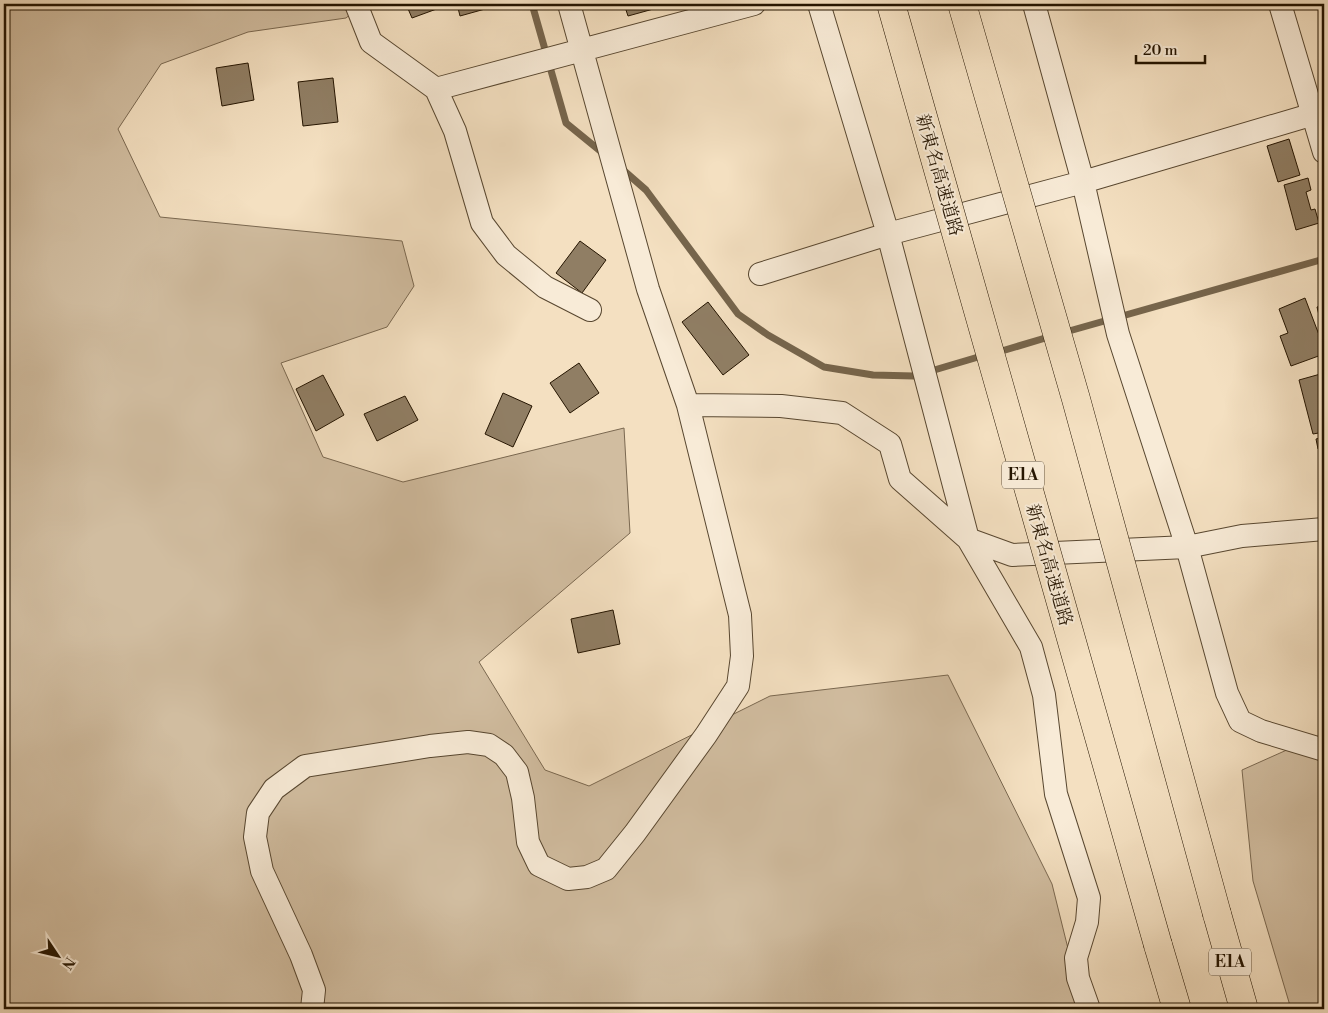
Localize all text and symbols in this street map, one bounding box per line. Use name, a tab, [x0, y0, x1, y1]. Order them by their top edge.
scale bar	[1136, 32, 1204, 64]
text: 20 m	[1143, 41, 1178, 60]
street label: 新東名高速道路	[911, 111, 967, 239]
road number: E1A	[1002, 462, 1044, 488]
street label: 新東名高速道路	[1021, 501, 1077, 629]
north arrow	[32, 930, 82, 980]
road number: E1A	[1209, 949, 1251, 976]
text: N	[57, 953, 78, 973]

